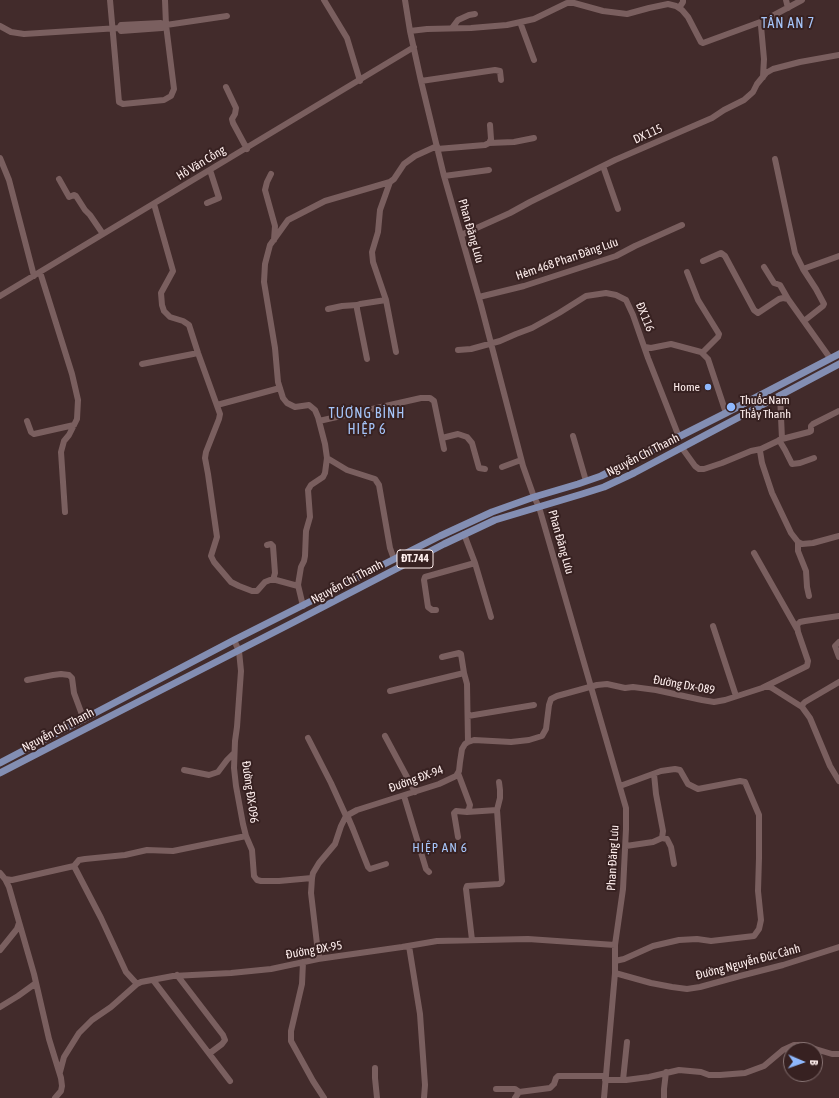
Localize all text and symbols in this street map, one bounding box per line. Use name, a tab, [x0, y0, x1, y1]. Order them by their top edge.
district label: TÂN AN 7	[761, 16, 815, 32]
street label: DX 115	[631, 121, 665, 147]
street label: Hồ Văn Cống	[174, 143, 228, 183]
street label: Phan Đăng Lưu	[455, 197, 487, 265]
street label: Hẻm 468 Phan Đăng Lưu	[514, 235, 620, 283]
street label: ĐX 116	[633, 300, 657, 334]
place label: Home	[673, 380, 700, 394]
marker: Home	[703, 382, 713, 392]
place label: Thuốc Nam Thầy Thanh	[740, 393, 791, 421]
marker: Thuốc Nam Thầy Thanh	[725, 401, 737, 413]
district label: TƯƠNG BÌNH HIỆP 6	[329, 406, 405, 438]
street label: Nguyễn Chí Thanh	[604, 431, 682, 479]
street label: Phan Đăng Lưu	[545, 508, 577, 576]
road number: ĐT.744	[397, 550, 433, 568]
street label: Nguyễn Chí Thanh	[309, 557, 385, 607]
street label: Đường Dx-089	[652, 673, 716, 697]
street label: Nguyễn Chí Thanh	[20, 705, 96, 755]
street label: Đường ĐX-096	[239, 760, 261, 824]
street label: Đường ĐX-94	[387, 762, 445, 796]
street label: Phan Đăng Lưu	[604, 825, 622, 891]
district label: HIỆP AN 6	[412, 840, 468, 856]
street label: Đường ĐX-95	[285, 938, 343, 962]
street label: Đường Nguyễn Đức Cảnh	[694, 941, 802, 983]
north arrow	[783, 1042, 823, 1082]
text: B	[808, 1060, 820, 1065]

